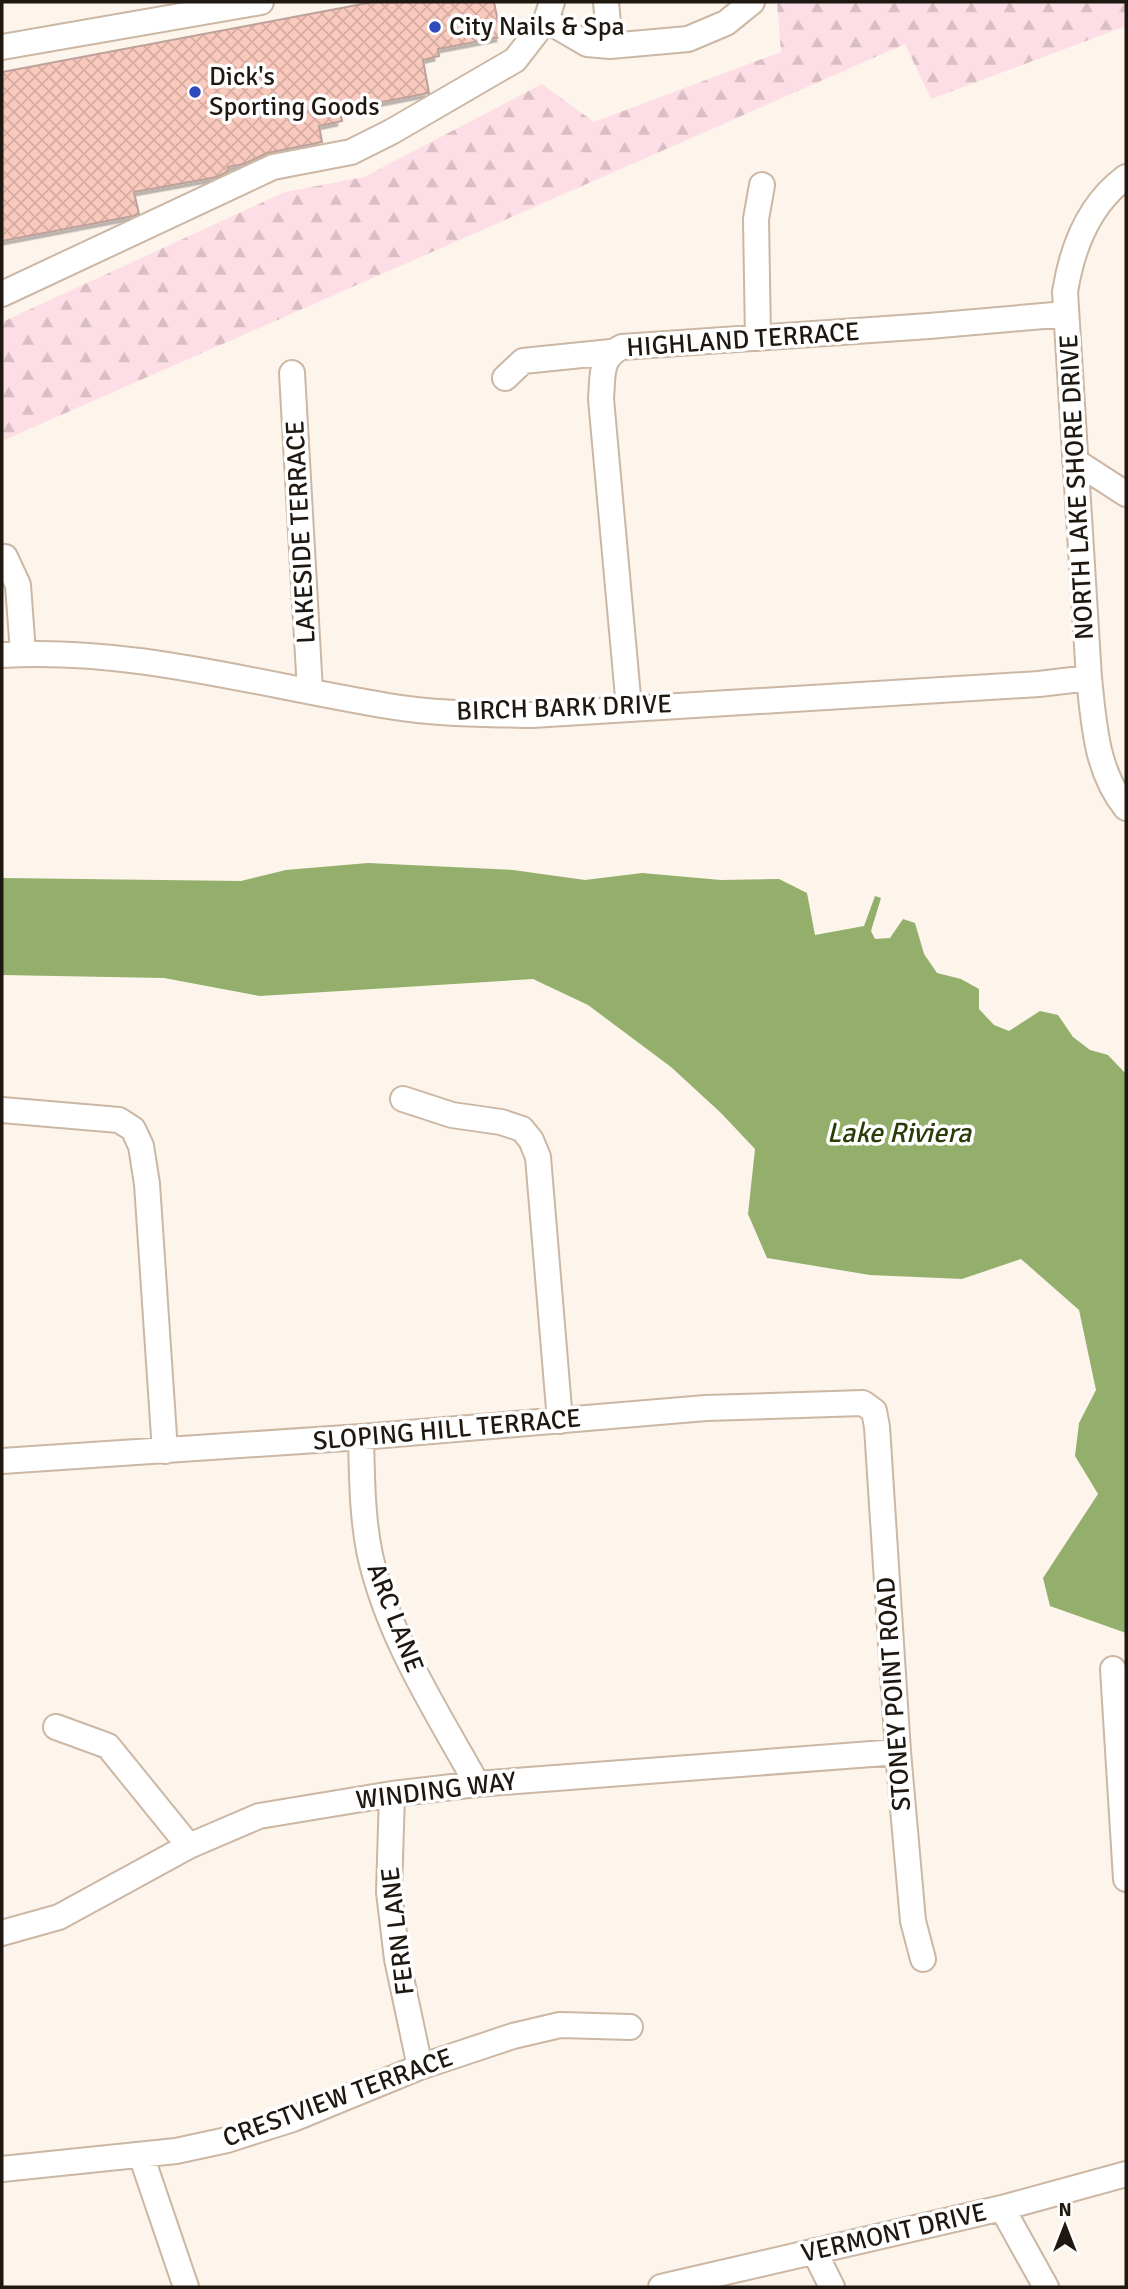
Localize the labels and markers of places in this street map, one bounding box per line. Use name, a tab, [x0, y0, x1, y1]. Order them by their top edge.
place label: City Nails & Spa	[449, 11, 625, 43]
marker: City Nails & Spa	[427, 19, 443, 35]
place label: Dick's Sporting Goods	[209, 61, 380, 123]
marker: Dick's Sporting Goods	[187, 84, 203, 100]

